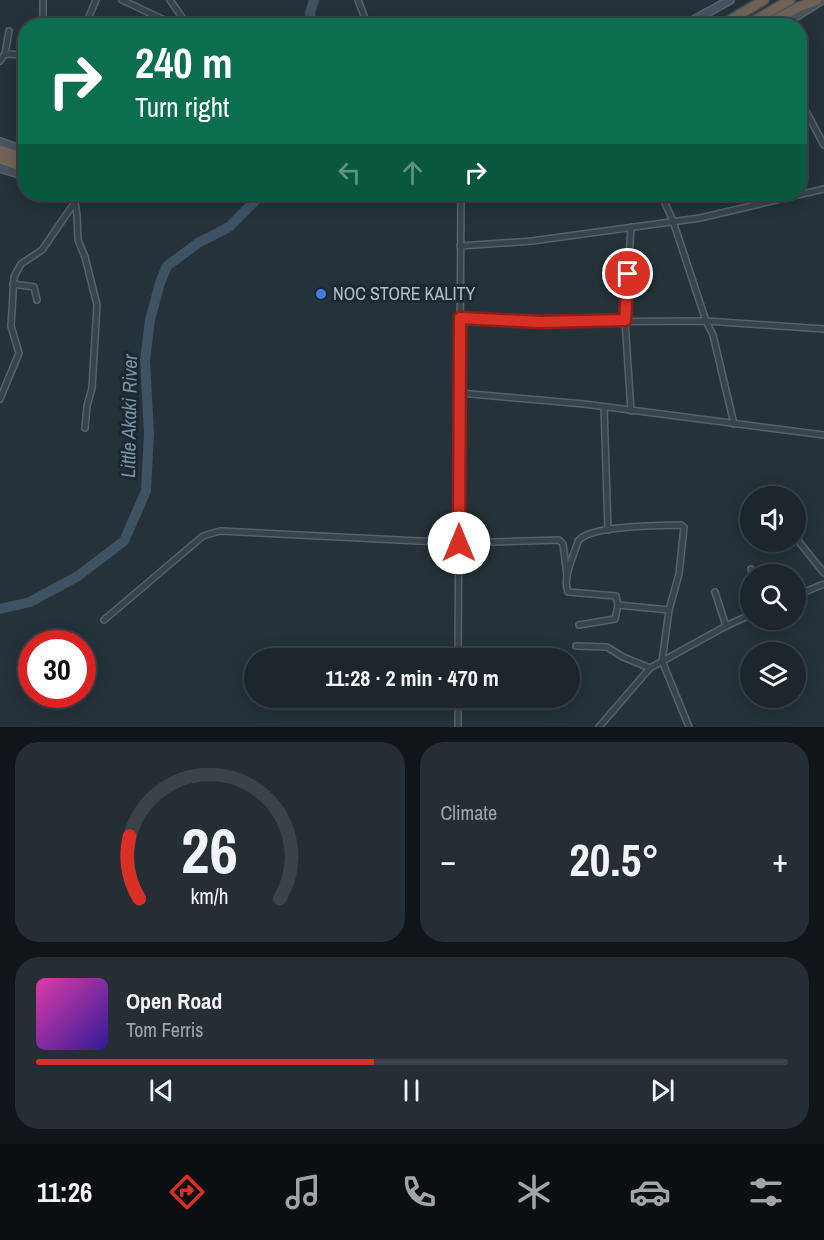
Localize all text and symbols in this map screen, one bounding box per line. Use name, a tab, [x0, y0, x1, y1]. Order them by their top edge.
text: 240 m	[135, 35, 233, 91]
icon: right	[36, 42, 114, 120]
text: Turn right	[135, 89, 229, 125]
icon: left	[333, 156, 366, 189]
icon: ahead	[396, 156, 429, 189]
icon: right	[459, 156, 492, 189]
pin	[602, 248, 653, 299]
icon: arrive	[611, 257, 644, 290]
place label: NOC STORE KALITY	[333, 281, 476, 306]
marker: NOC STORE KALITY	[314, 287, 328, 301]
water label: Little Akaki River	[114, 353, 143, 478]
map controls	[740, 486, 806, 708]
button: sound	[740, 486, 806, 552]
position arrow	[427, 511, 491, 575]
button: search	[740, 564, 806, 630]
speed limit sign: 30	[18, 630, 96, 708]
button: layers	[740, 642, 806, 708]
text: 11:28 · 2 min · 470 m	[325, 663, 499, 693]
text: Climate	[441, 799, 497, 826]
text: 26	[181, 808, 238, 892]
text: 20.5°	[569, 829, 659, 890]
text: −	[441, 838, 456, 882]
text: +	[772, 838, 788, 882]
text: km/h	[191, 882, 229, 911]
text: Open Road	[126, 986, 222, 1016]
text: Tom Ferris	[126, 1016, 204, 1043]
icon: previous	[145, 1074, 178, 1107]
icon: pause	[395, 1074, 428, 1107]
icon: next	[646, 1074, 679, 1107]
icon: directions	[166, 1171, 208, 1213]
icon: music	[282, 1171, 324, 1213]
icon: phone	[398, 1171, 440, 1213]
icon: climate	[513, 1171, 555, 1213]
icon: car	[629, 1171, 671, 1213]
icon: filters	[745, 1171, 787, 1213]
text: 11:26	[37, 1174, 92, 1210]

